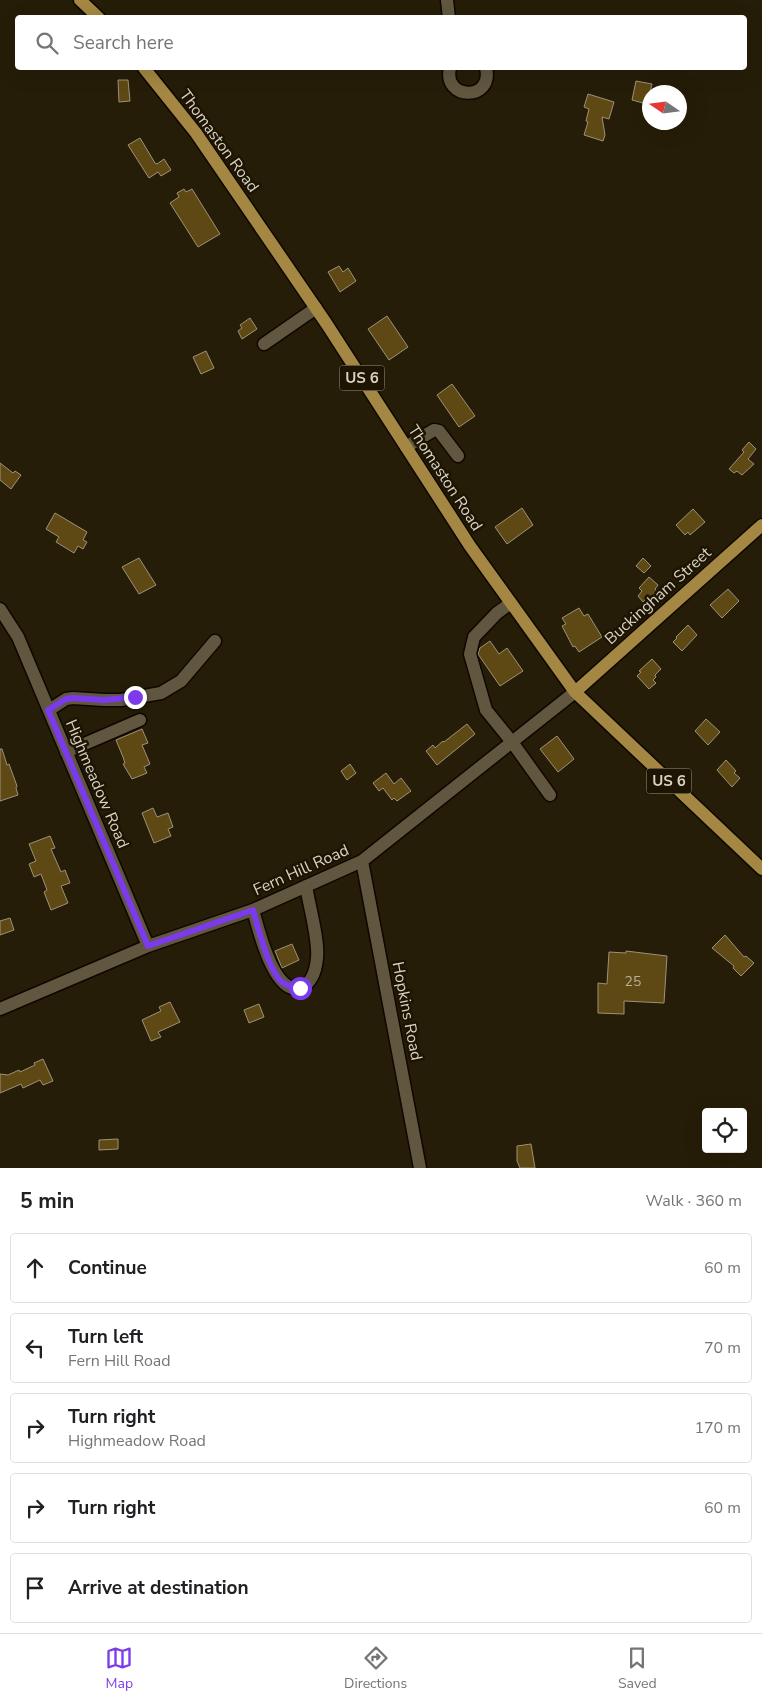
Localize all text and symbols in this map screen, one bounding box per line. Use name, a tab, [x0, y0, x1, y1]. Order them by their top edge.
search box	[15, 15, 747, 70]
icon: search	[33, 29, 61, 57]
text: Search here	[73, 30, 174, 56]
street label: Thomaston Road	[174, 85, 264, 197]
north arrow	[642, 85, 687, 130]
road number: US 6	[340, 366, 384, 390]
street label: Thomaston Road	[402, 421, 488, 535]
street label: Buckingham Street	[600, 542, 716, 650]
route end	[124, 686, 147, 709]
street label: Highmeadow Road	[60, 716, 134, 852]
road number: US 6	[646, 768, 692, 794]
street label: Fern Hill Road	[250, 839, 352, 901]
street label: Hopkins Road	[387, 960, 427, 1062]
house number: 25	[625, 972, 641, 991]
route start	[289, 977, 312, 1000]
map controls	[702, 1108, 747, 1153]
button: locate	[702, 1108, 747, 1153]
text: 5 min	[20, 1187, 74, 1215]
text: Walk · 360 m	[646, 1190, 742, 1212]
icon: ahead	[21, 1254, 49, 1282]
text: Continue	[68, 1255, 147, 1281]
text: 60 m	[704, 1257, 741, 1279]
text: Turn left	[68, 1324, 143, 1350]
icon: left	[21, 1334, 49, 1362]
text: 70 m	[704, 1337, 741, 1359]
text: Fern Hill Road	[68, 1350, 171, 1372]
text: Turn right	[68, 1404, 155, 1430]
icon: right	[21, 1414, 49, 1442]
text: 170 m	[694, 1417, 741, 1439]
text: Highmeadow Road	[68, 1430, 206, 1452]
icon: right	[21, 1494, 49, 1522]
text: Turn right	[68, 1495, 155, 1521]
text: 60 m	[704, 1497, 741, 1519]
icon: arrive	[21, 1574, 49, 1602]
text: Arrive at destination	[68, 1575, 249, 1601]
tab: Map	[105, 1644, 133, 1693]
tab: Directions	[344, 1644, 407, 1693]
tab: Saved	[618, 1644, 657, 1693]

